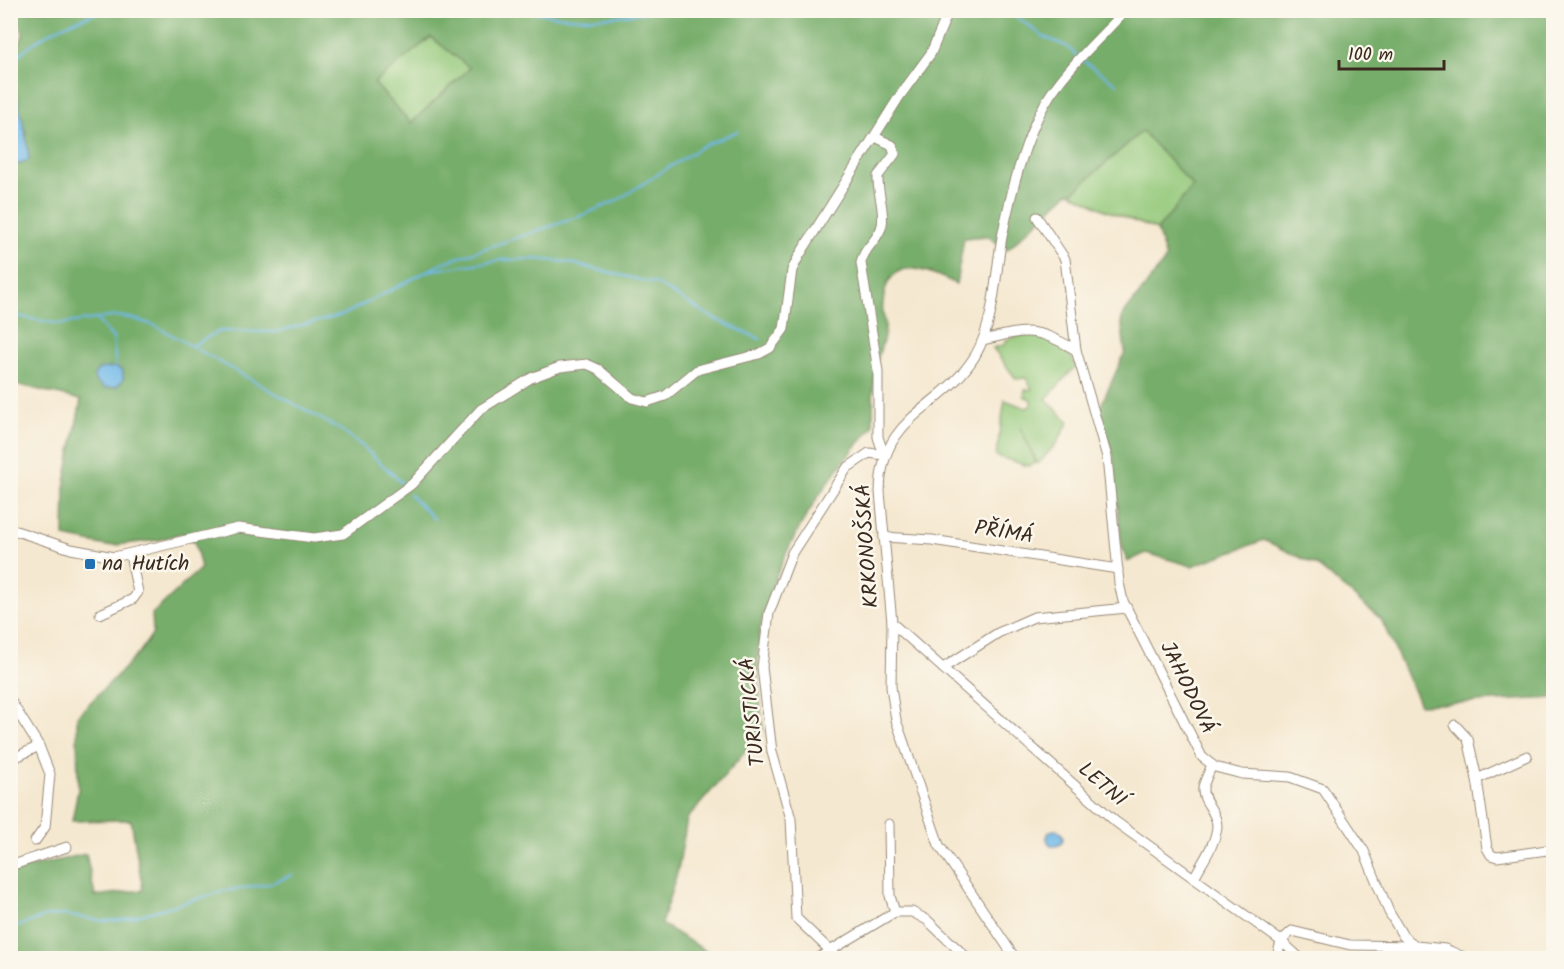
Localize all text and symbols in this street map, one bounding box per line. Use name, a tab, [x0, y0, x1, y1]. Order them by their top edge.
scale bar	[1339, 33, 1444, 71]
text: 100 m	[1348, 41, 1393, 70]
street label: KRKONOŠSKÁ	[847, 483, 889, 609]
street label: PŘÍMÁ	[972, 512, 1036, 554]
place label: na Hutích	[102, 548, 189, 581]
marker: na Hutích	[83, 557, 97, 571]
street label: JAHODOVÁ	[1150, 636, 1224, 740]
street label: TURISTICKÁ	[731, 656, 775, 768]
street label: LETNÍ	[1070, 754, 1136, 818]

